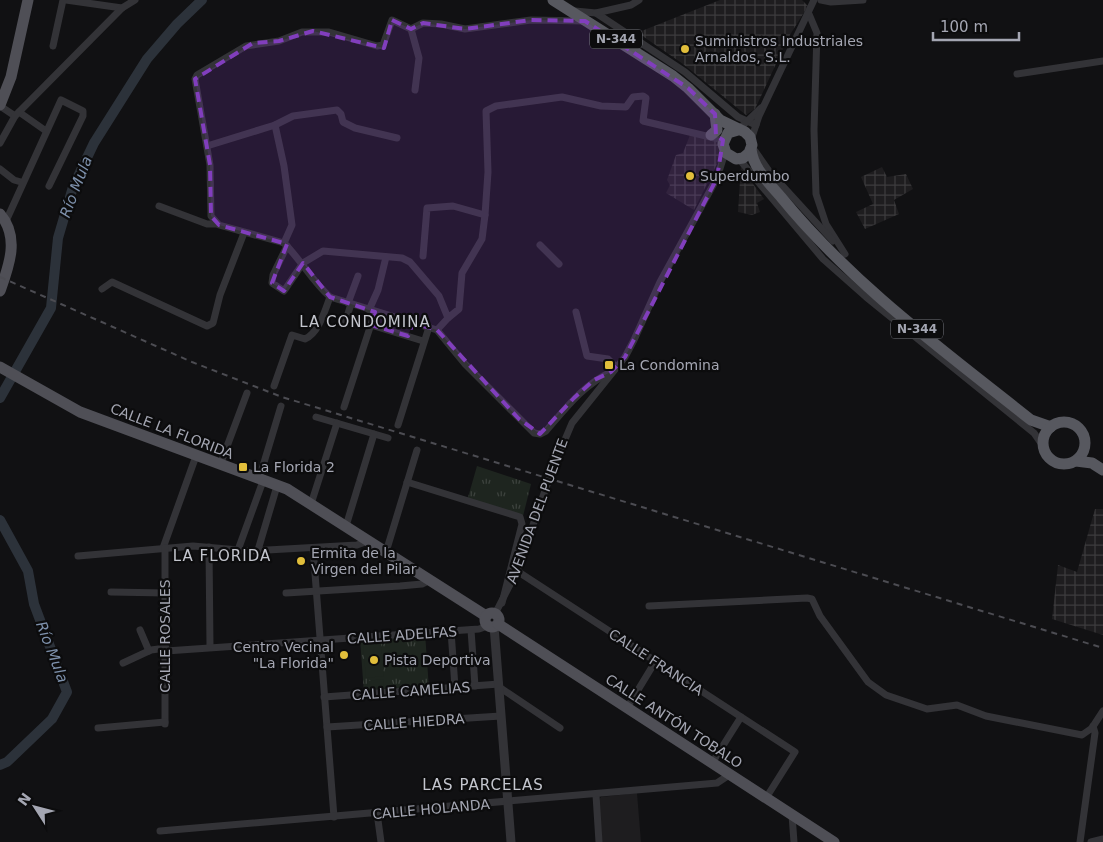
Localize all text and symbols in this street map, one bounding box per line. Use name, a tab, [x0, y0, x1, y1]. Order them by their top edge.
scale bar	[933, 10, 1019, 42]
text: 100 m	[940, 18, 988, 36]
road number: N-344	[590, 30, 642, 48]
place label: Suministros Industriales Arnaldos, S.L.	[695, 33, 863, 65]
marker: Suministros Industriales Arnaldos, S.L.	[679, 43, 691, 55]
water label: Río Mula	[56, 154, 96, 220]
place label: Superdumbo	[700, 168, 790, 184]
marker: Superdumbo	[684, 170, 696, 182]
district label: LA CONDOMINA	[299, 313, 431, 331]
road number: N-344	[891, 320, 943, 338]
place label: La Condomina	[619, 357, 719, 373]
marker: La Condomina	[603, 359, 615, 371]
street label: CALLE LA FLORIDA	[108, 400, 236, 462]
street label: AVENIDA DEL PUENTE	[503, 436, 571, 586]
place label: La Florida 2	[253, 459, 335, 475]
marker: La Florida 2	[237, 461, 249, 473]
place label: Ermita de la Virgen del Pilar	[311, 545, 417, 577]
district label: LA FLORIDA	[173, 547, 271, 565]
marker: Ermita de la Virgen del Pilar	[295, 555, 307, 567]
street label: CALLE ROSALES	[157, 579, 173, 693]
water label: Río Mula	[32, 619, 72, 685]
street label: CALLE ADELFAS	[346, 623, 458, 647]
street label: CALLE FRANCIA	[606, 626, 706, 699]
place label: Centro Vecinal "La Florida"	[233, 639, 334, 671]
marker: Centro Vecinal "La Florida"	[338, 649, 350, 661]
place label: Pista Deportiva	[384, 652, 491, 668]
marker: Pista Deportiva	[368, 654, 380, 666]
street label: CALLE ANTÓN TOBALO	[603, 670, 746, 771]
street label: CALLE CAMELIAS	[351, 679, 471, 703]
street label: CALLE HIEDRA	[363, 710, 465, 734]
district label: LAS PARCELAS	[422, 776, 544, 794]
north arrow	[10, 782, 60, 832]
text: N	[15, 790, 34, 809]
street label: CALLE HOLANDA	[371, 796, 491, 822]

